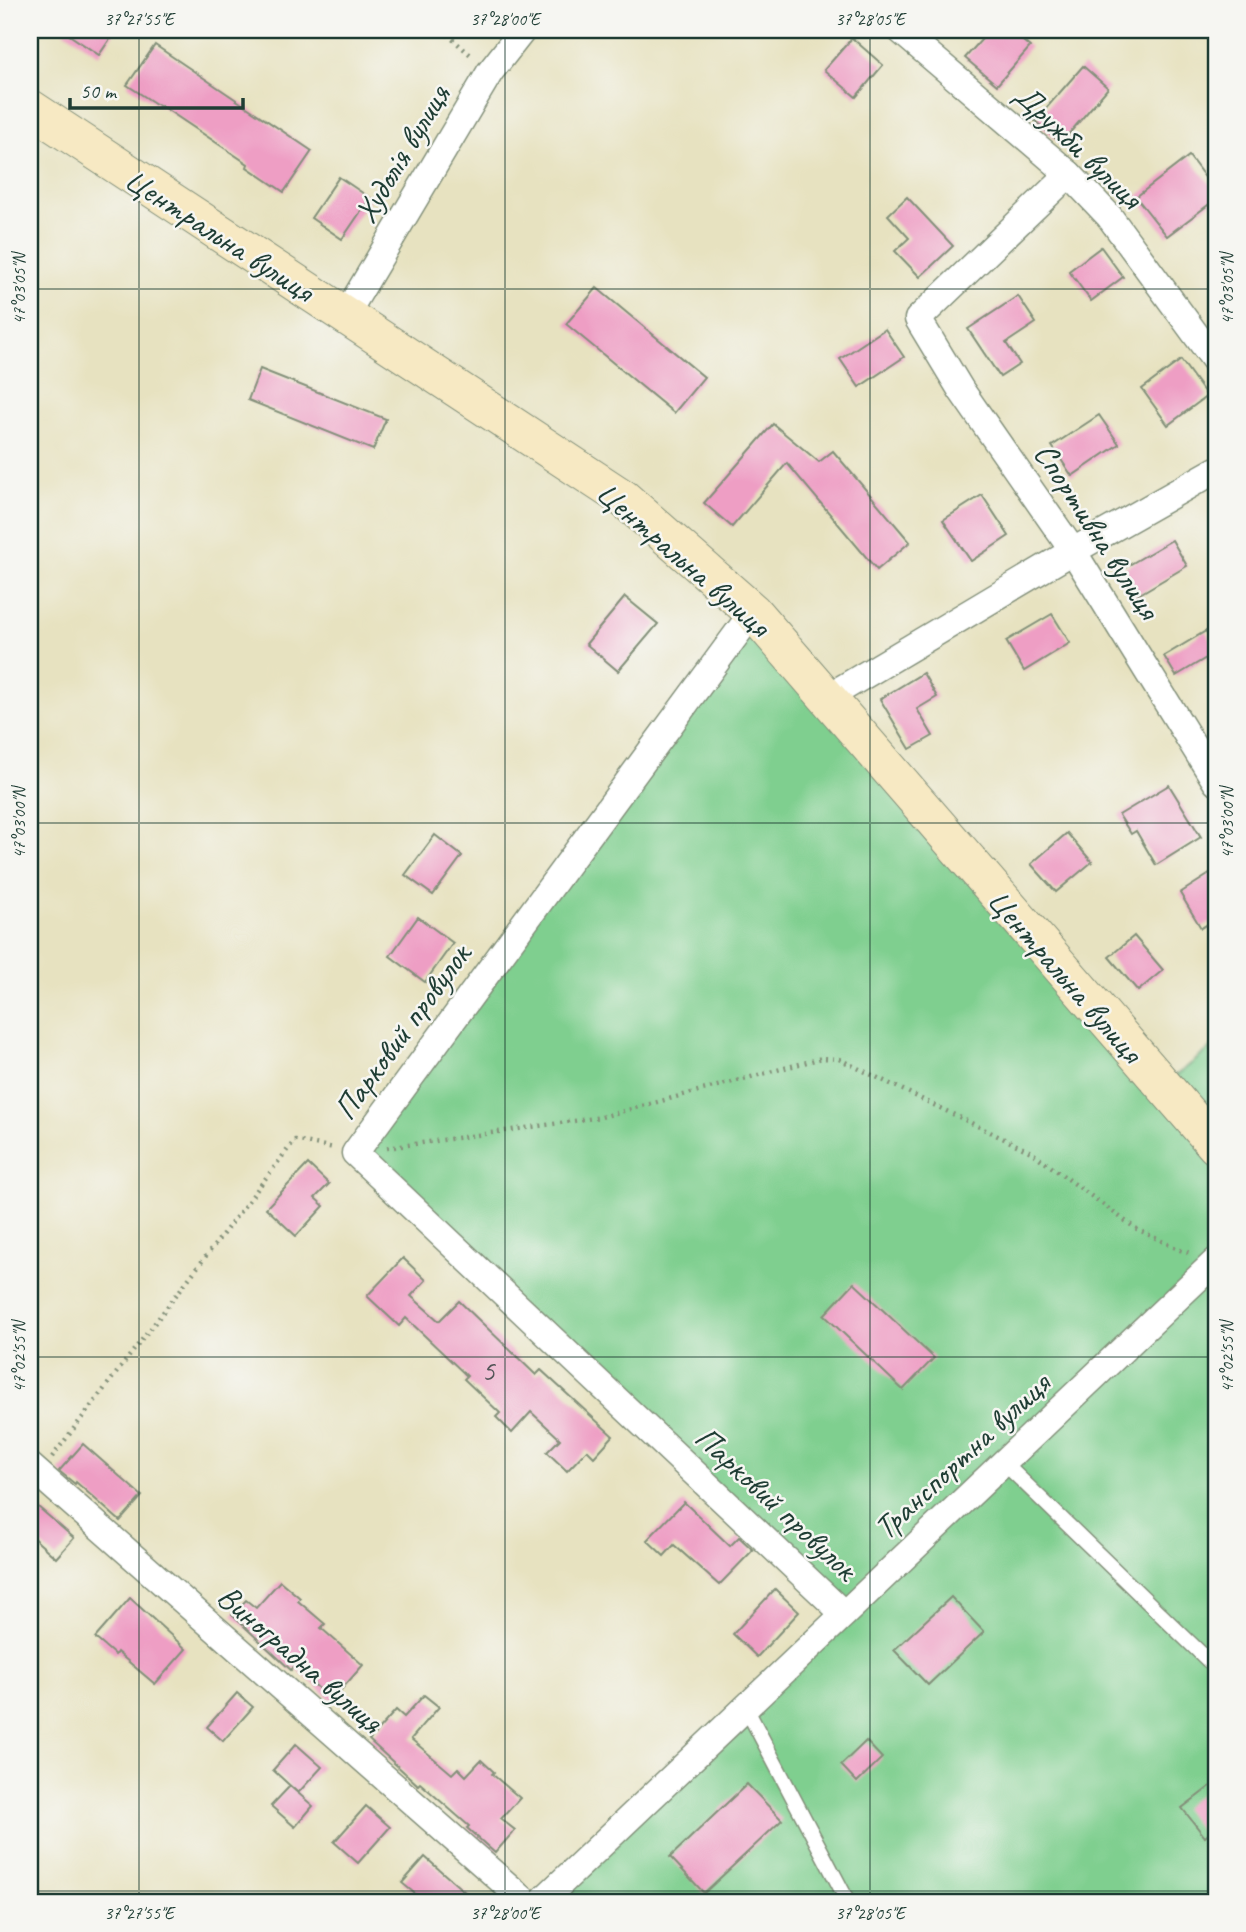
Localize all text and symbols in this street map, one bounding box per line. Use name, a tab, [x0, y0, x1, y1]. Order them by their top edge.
text: 37°27'55"E	[104, 8, 176, 30]
text: 37°28'00"E	[470, 8, 542, 30]
text: 37°28'05"E	[835, 8, 907, 30]
scale bar	[70, 66, 243, 110]
street label: Дружби вулиця	[1005, 74, 1153, 219]
street label: Худолія вулиця	[344, 76, 460, 230]
text: 50 m	[80, 78, 118, 104]
street label: Центральна вулиця	[117, 158, 324, 313]
text: 47°03'05"N	[8, 250, 30, 324]
text: 47°03'05"N	[1216, 250, 1238, 324]
street label: Спортивна вулиця	[1025, 434, 1171, 629]
street label: Центральна вулиця	[588, 472, 781, 648]
text: 47°03'00"N	[8, 784, 30, 858]
text: 47°03'00"N	[1216, 784, 1238, 858]
street label: Центральна вулиця	[978, 880, 1154, 1073]
street label: Парковий провулок	[324, 933, 481, 1128]
text: 47°02'55"N	[8, 1318, 30, 1392]
text: 47°02'55"N	[1216, 1318, 1238, 1392]
house number: 5	[481, 1351, 496, 1389]
street label: Транспортна вулиця	[865, 1361, 1061, 1548]
street label: Парковий провулок	[686, 1417, 869, 1591]
street label: Виноградна вулиця	[209, 1575, 393, 1743]
text: 37°27'55"E	[104, 1902, 176, 1924]
text: 37°28'00"E	[470, 1902, 542, 1924]
text: 37°28'05"E	[835, 1902, 907, 1924]

